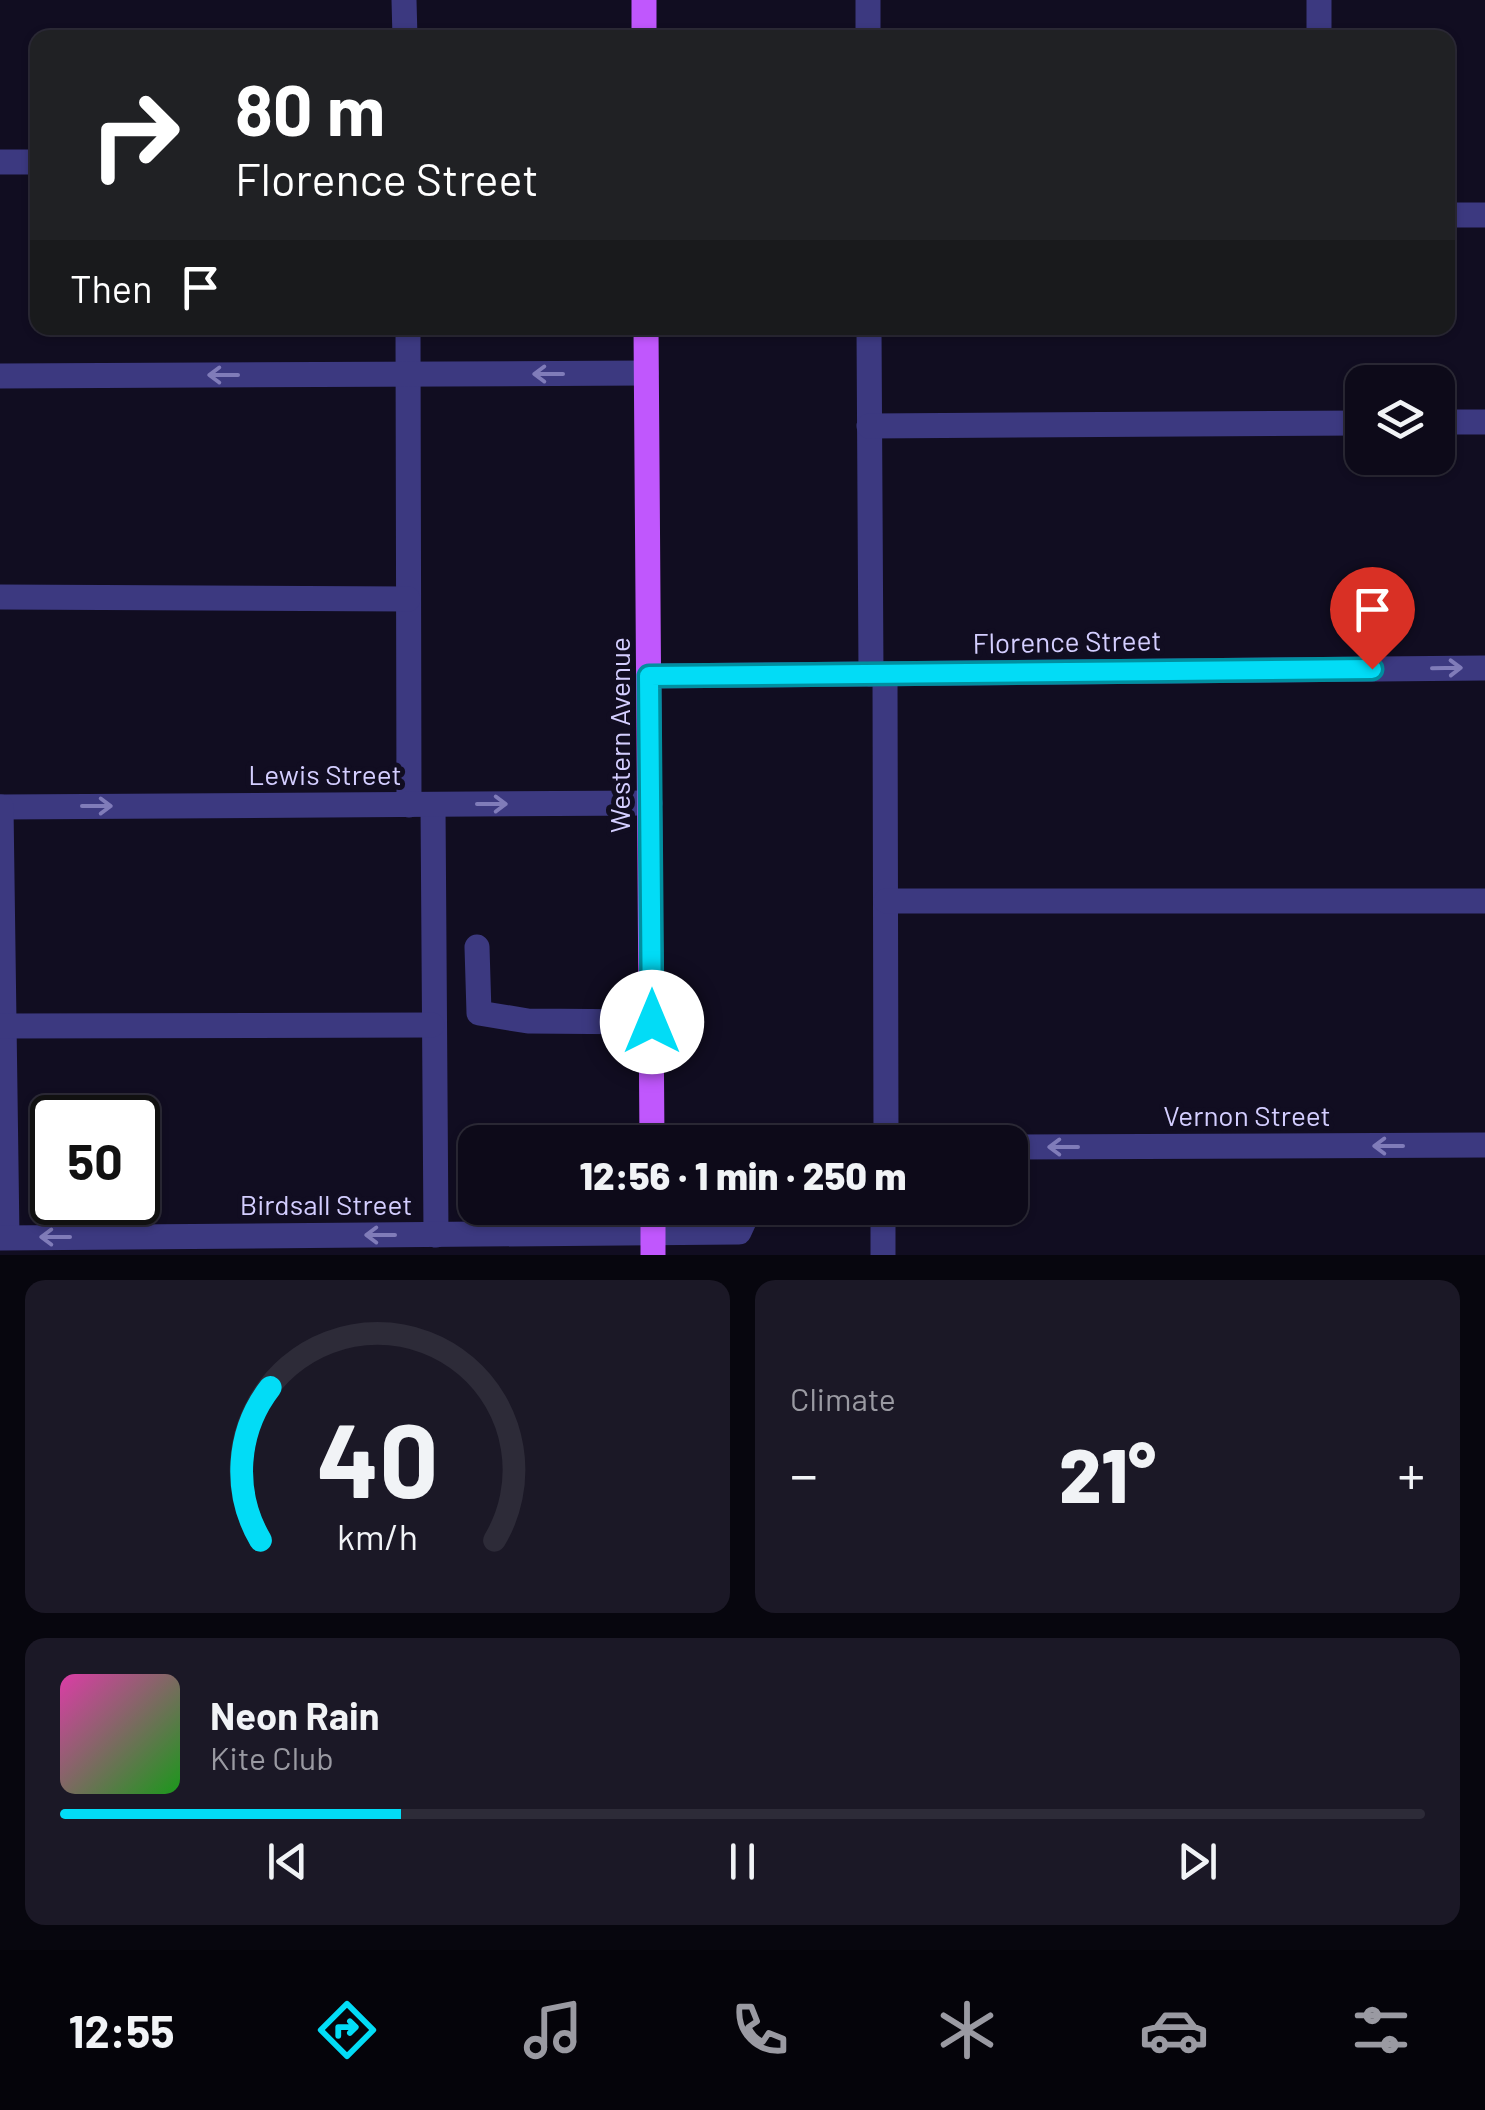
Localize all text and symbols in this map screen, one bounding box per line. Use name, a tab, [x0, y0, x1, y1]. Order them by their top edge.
text: 80 m	[235, 66, 385, 150]
icon: right	[70, 70, 200, 200]
text: Florence Street	[235, 151, 539, 205]
icon: arrive	[173, 260, 228, 315]
text: Then	[70, 265, 153, 311]
one-way arrow	[533, 364, 566, 384]
map controls	[1345, 365, 1455, 475]
button: layers	[1345, 365, 1455, 475]
one-way arrow	[208, 366, 240, 384]
pin	[1330, 567, 1415, 670]
icon: arrive	[1345, 582, 1400, 637]
street label: Florence Street	[972, 622, 1162, 660]
street label: Western Avenue	[602, 637, 636, 833]
one-way arrow	[1430, 658, 1462, 678]
street label: Lewis Street	[248, 757, 402, 791]
one-way arrow	[476, 794, 508, 814]
one-way arrow	[81, 797, 113, 816]
position arrow	[600, 970, 704, 1074]
speed limit sign: 50	[30, 1095, 160, 1225]
street label: Vernon Street	[1163, 1098, 1331, 1132]
one-way arrow	[1372, 1136, 1404, 1156]
one-way arrow	[1047, 1138, 1080, 1156]
text: 12:56 · 1 min · 250 m	[580, 1152, 906, 1198]
street label: Birdsall Street	[240, 1187, 412, 1221]
one-way arrow	[365, 1226, 398, 1244]
one-way arrow	[40, 1228, 72, 1246]
text: Climate	[790, 1379, 896, 1417]
text: 40	[316, 1394, 439, 1519]
text: 21°	[1059, 1428, 1156, 1518]
text: −	[790, 1440, 818, 1506]
text: +	[1397, 1440, 1425, 1506]
text: km/h	[337, 1514, 418, 1557]
text: Neon Rain	[210, 1692, 379, 1738]
text: Kite Club	[210, 1738, 334, 1776]
icon: previous	[260, 1834, 315, 1889]
icon: pause	[715, 1834, 770, 1889]
icon: next	[1170, 1834, 1225, 1889]
icon: directions	[312, 1995, 382, 2065]
icon: music	[518, 1995, 588, 2065]
icon: phone	[725, 1995, 795, 2065]
icon: climate	[932, 1995, 1002, 2065]
icon: car	[1139, 1995, 1209, 2065]
icon: filters	[1346, 1995, 1416, 2065]
text: 12:55	[68, 2003, 175, 2057]

